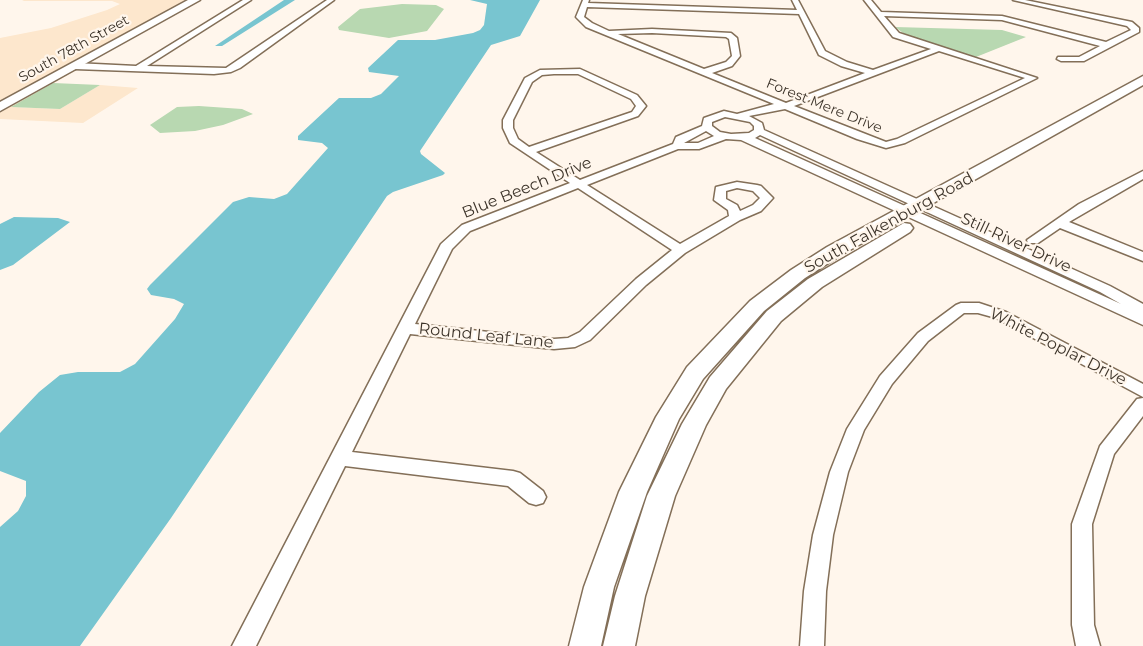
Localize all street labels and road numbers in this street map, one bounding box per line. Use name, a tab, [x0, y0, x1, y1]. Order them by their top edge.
street label: South 78th Street	[16, 12, 132, 86]
street label: Forest Mere Drive	[764, 75, 884, 137]
street label: Blue Beech Drive	[459, 153, 595, 223]
street label: South Falkenburg Road	[801, 169, 977, 277]
street label: Still River Drive	[958, 209, 1074, 277]
street label: White Poplar Drive	[986, 304, 1130, 390]
street label: Round Leaf Lane	[418, 319, 554, 353]

